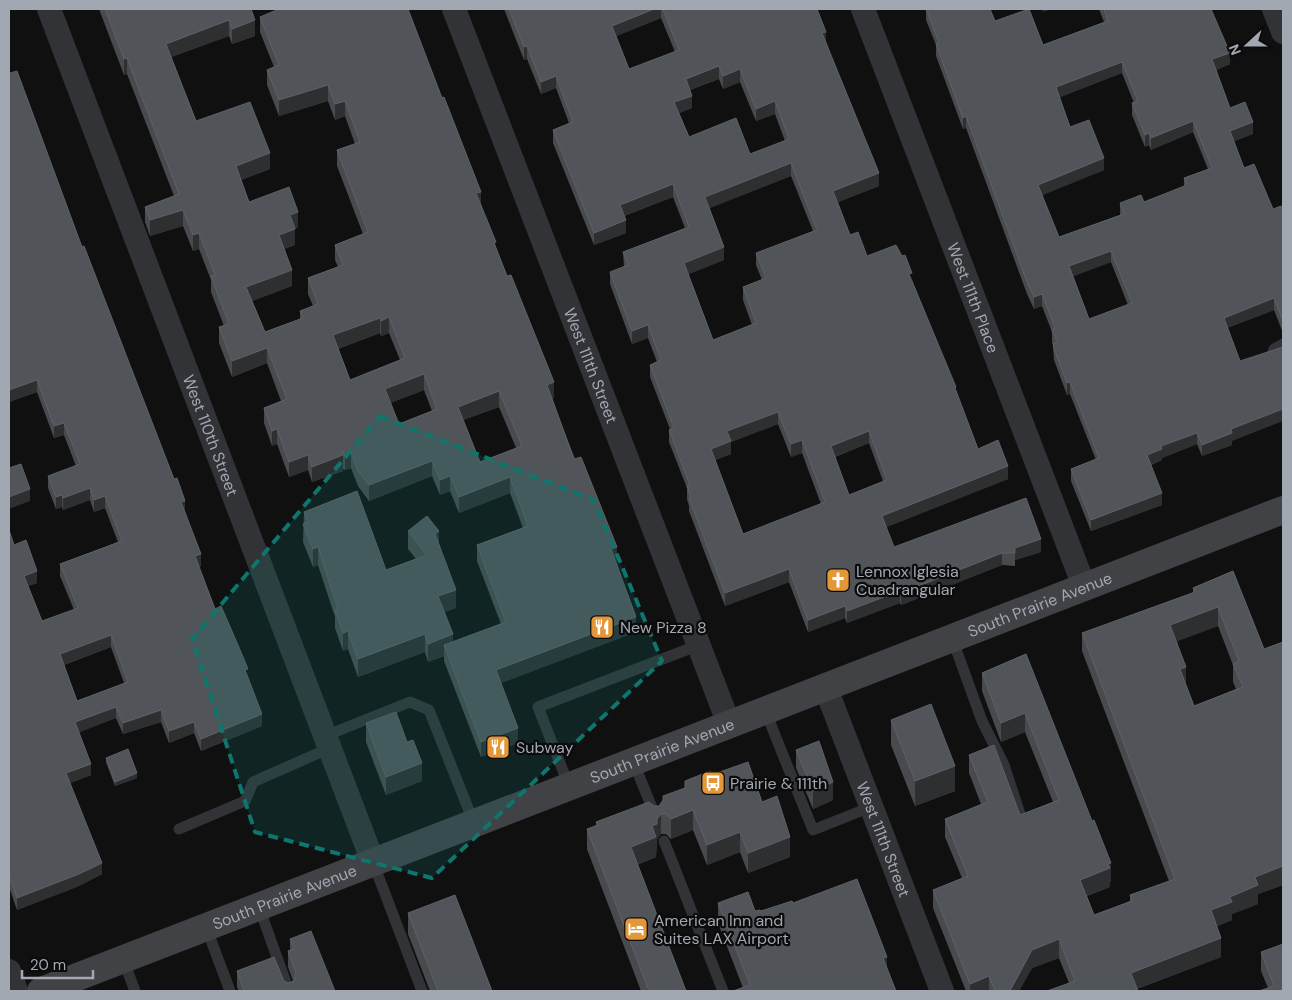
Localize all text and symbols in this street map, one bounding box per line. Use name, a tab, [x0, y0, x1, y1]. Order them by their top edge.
north arrow	[1222, 20, 1272, 70]
text: N	[1225, 42, 1245, 58]
street label: West 111th Place	[942, 240, 1004, 356]
street label: West 111th Street	[559, 305, 622, 426]
street label: West 110th Street	[178, 372, 243, 499]
place label: Lennox Iglesia Cuadrangular	[856, 561, 959, 600]
church icon: Lennox Iglesia Cuadrangular	[825, 567, 851, 593]
street label: South Prairie Avenue	[965, 567, 1115, 642]
restaurant icon: New Pizza 8	[589, 614, 615, 640]
place label: New Pizza 8	[620, 617, 707, 638]
street label: South Prairie Avenue	[587, 714, 737, 788]
restaurant icon: Subway	[485, 734, 511, 760]
place label: Subway	[516, 737, 574, 758]
bus stop icon: Prairie & 111th	[700, 770, 726, 796]
place label: Prairie & 111th	[730, 773, 827, 794]
street label: West 111th Street	[852, 779, 915, 900]
street label: South Prairie Avenue	[209, 860, 360, 935]
place label: American Inn and Suites LAX Airport	[654, 910, 789, 949]
hotel icon: American Inn and Suites LAX Airport	[623, 916, 649, 942]
scale bar	[22, 948, 94, 980]
text: 20 m	[30, 955, 66, 975]

